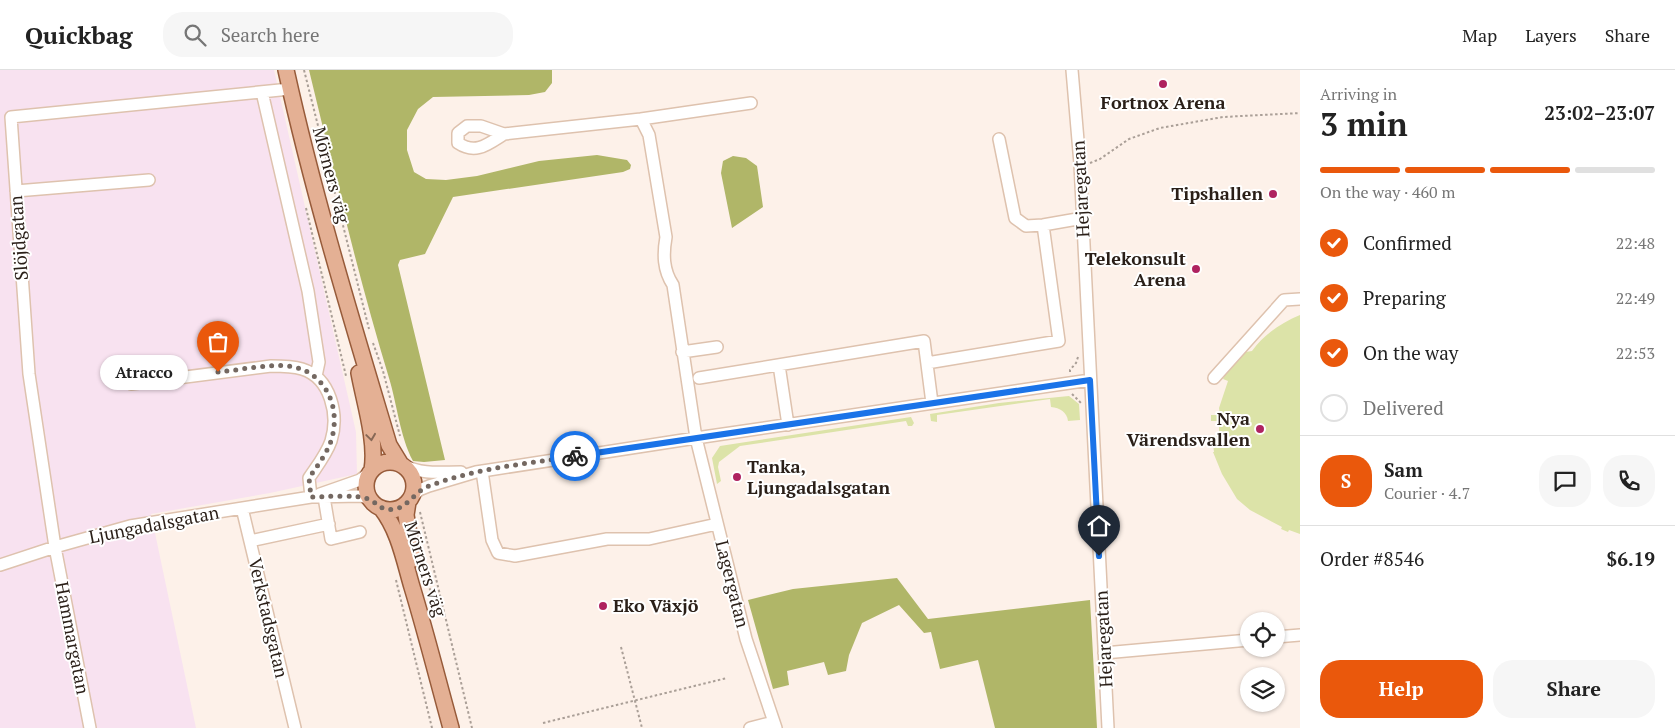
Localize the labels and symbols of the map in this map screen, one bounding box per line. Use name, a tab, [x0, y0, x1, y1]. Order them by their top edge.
marker: Fortnox Arena	[1157, 78, 1169, 90]
place label: Fortnox Arena	[1101, 90, 1225, 114]
street label: Mörners väg	[308, 124, 357, 226]
street label: Hejaregatan	[1065, 139, 1095, 238]
place label: Tipshallen	[1171, 181, 1263, 205]
marker: Tipshallen	[1267, 188, 1279, 200]
street label: Slöjdgatan	[3, 194, 33, 281]
place label: Telekonsult Arena	[1085, 246, 1186, 291]
marker: Telekonsult Arena	[1190, 263, 1202, 275]
pin	[197, 321, 239, 372]
callout: Atracco	[100, 354, 188, 390]
place label: Nya Värendsvallen	[1126, 406, 1250, 451]
marker: Nya Värendsvallen	[1254, 423, 1266, 435]
courier	[550, 431, 600, 481]
one-way arrow	[365, 433, 375, 442]
place label: Tanka, Ljungadalsgatan	[747, 454, 891, 499]
marker: Tanka, Ljungadalsgatan	[731, 471, 743, 483]
street label: Ljungadalsgatan	[87, 500, 221, 548]
pin	[1078, 505, 1120, 556]
street label: Mörners väg	[399, 518, 453, 620]
street label: Lagergatan	[711, 537, 756, 630]
street label: Verkstadsgatan	[244, 555, 294, 680]
street label: Hammargatan	[50, 579, 96, 696]
street label: Hejaregatan	[1088, 589, 1118, 688]
place label: Eko Växjö	[613, 593, 699, 617]
marker: Eko Växjö	[597, 600, 609, 612]

